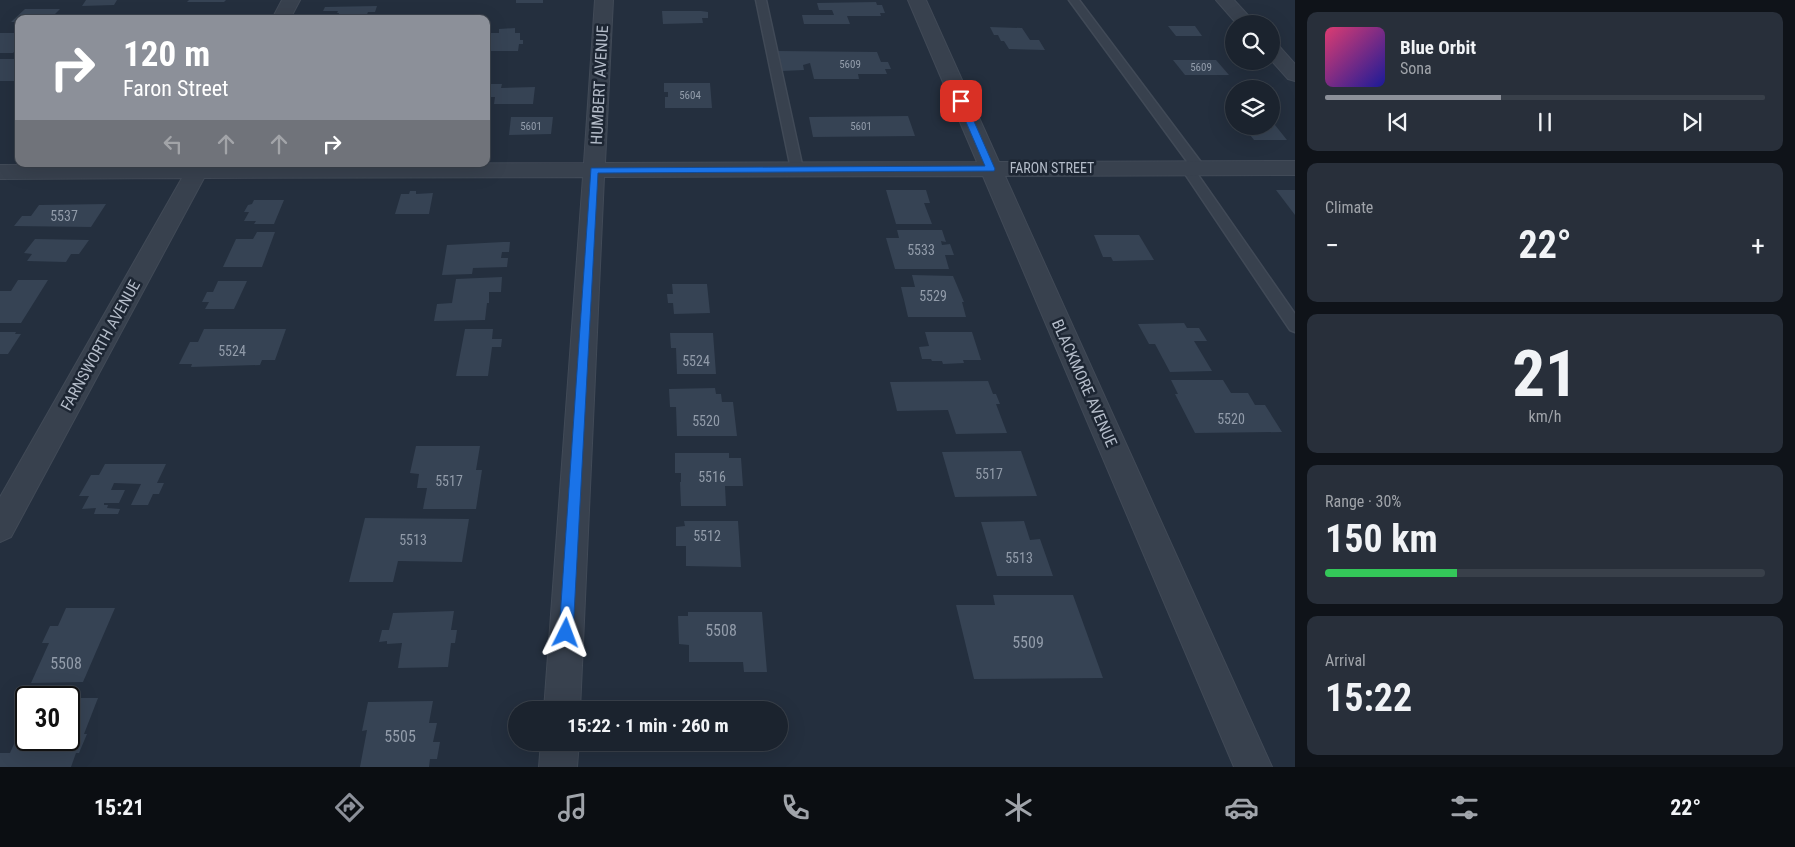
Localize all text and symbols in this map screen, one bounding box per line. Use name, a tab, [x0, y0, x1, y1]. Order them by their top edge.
map controls	[1225, 15, 1280, 135]
button: search	[1225, 15, 1280, 70]
street label: HUMBERT AVENUE	[587, 25, 612, 145]
text: 120 m	[123, 34, 210, 75]
icon: right	[40, 35, 105, 100]
text: Blue Orbit	[1400, 36, 1476, 59]
house number: 5609	[839, 58, 861, 71]
text: Sona	[1400, 59, 1432, 78]
house number: 5609	[1190, 61, 1212, 74]
text: Faron Street	[123, 76, 229, 101]
pin	[940, 80, 982, 122]
button: layers	[1225, 80, 1280, 135]
icon: arrive	[947, 87, 975, 115]
house number: 5604	[679, 89, 701, 102]
icon: previous	[1384, 108, 1412, 136]
icon: pause	[1531, 108, 1559, 136]
icon: next	[1678, 108, 1706, 136]
house number: 5601	[520, 120, 542, 133]
house number: 5601	[850, 120, 872, 133]
icon: left	[159, 130, 187, 158]
icon: ahead	[212, 130, 240, 158]
icon: ahead	[265, 130, 293, 158]
icon: right	[318, 130, 346, 158]
street label: FARON STREET	[1010, 160, 1094, 176]
text: Climate	[1325, 198, 1373, 217]
house number: 5537	[50, 208, 78, 224]
text: 22°	[1518, 223, 1572, 267]
text: −	[1325, 229, 1339, 262]
text: +	[1751, 229, 1765, 262]
house number: 5533	[907, 242, 935, 258]
street label: FARNSWORTH AVENUE	[57, 277, 144, 414]
house number: 5529	[919, 288, 947, 304]
street label: BLACKMORE AVENUE	[1048, 316, 1121, 450]
text: 21	[1512, 336, 1578, 412]
house number: 5524	[218, 343, 246, 359]
house number: 5524	[682, 353, 710, 369]
text: km/h	[1529, 407, 1561, 426]
house number: 5520	[1217, 411, 1245, 427]
house number: 5520	[692, 413, 720, 429]
house number: 5517	[975, 466, 1003, 482]
house number: 5516	[698, 469, 726, 485]
house number: 5517	[435, 473, 463, 489]
text: Range · 30%	[1325, 492, 1401, 511]
text: 150 km	[1325, 517, 1438, 561]
house number: 5512	[693, 528, 721, 544]
house number: 5513	[399, 532, 427, 548]
house number: 5513	[1005, 550, 1033, 566]
position arrow	[539, 606, 591, 658]
house number: 5508	[705, 621, 737, 640]
house number: 5509	[1012, 633, 1044, 652]
text: Arrival	[1325, 651, 1366, 670]
house number: 5508	[50, 654, 82, 673]
text: 15:22	[1325, 676, 1412, 720]
speed limit sign: 30	[15, 686, 80, 751]
text: 15:22 · 1 min · 260 m	[567, 714, 729, 737]
house number: 5505	[384, 727, 416, 746]
icon: directions	[332, 790, 367, 825]
icon: music	[555, 790, 590, 825]
icon: phone	[778, 790, 813, 825]
icon: climate	[1001, 790, 1036, 825]
icon: car	[1224, 790, 1259, 825]
icon: filters	[1447, 790, 1482, 825]
text: 15:21	[94, 795, 144, 820]
text: 22°	[1670, 795, 1701, 820]

